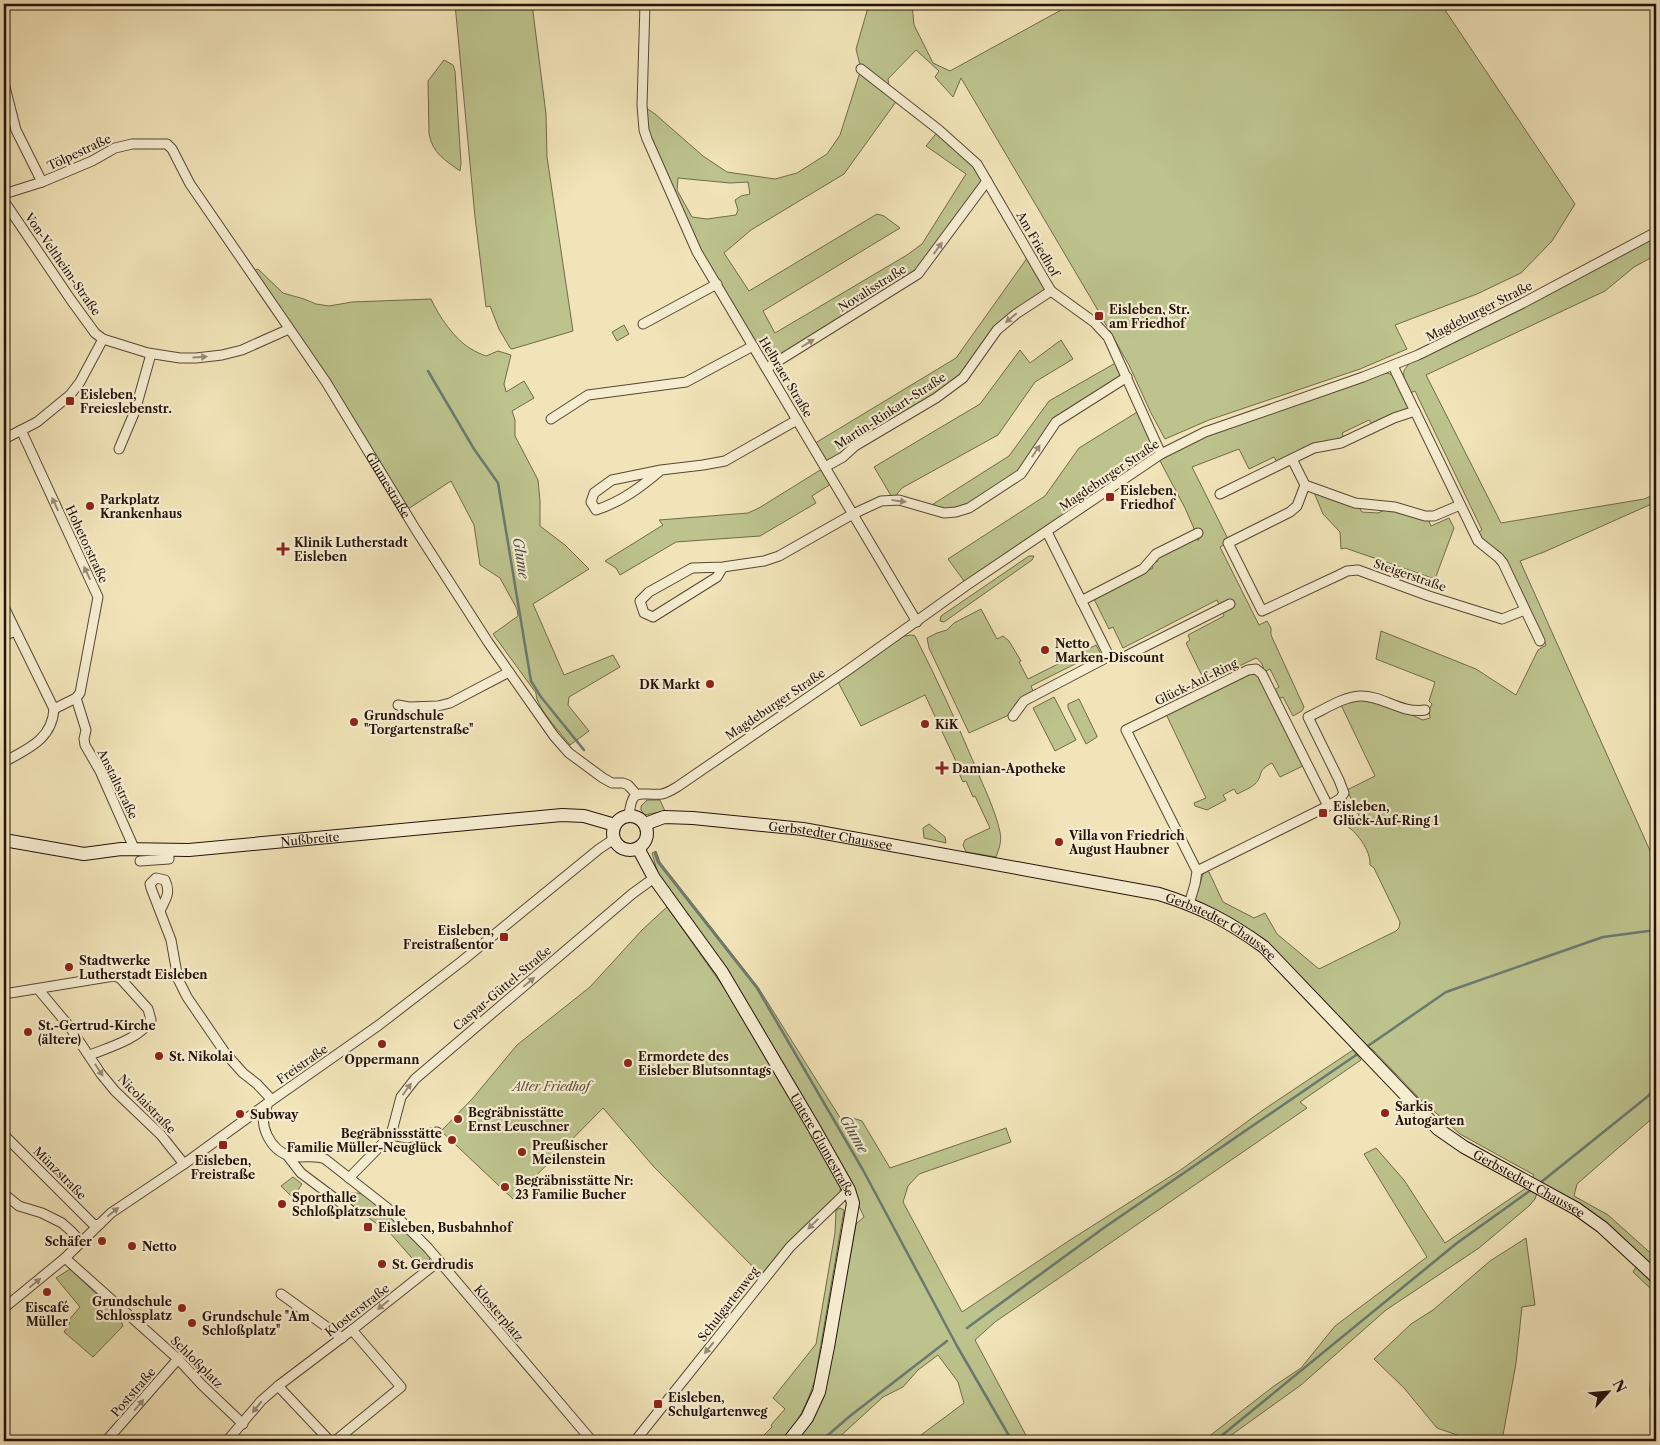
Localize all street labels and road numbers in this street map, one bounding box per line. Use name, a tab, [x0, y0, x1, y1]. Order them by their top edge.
street label: Tölpestraße	[45, 131, 114, 173]
street label: Am Friedhof	[1013, 208, 1064, 281]
street label: Von-Veltheim-Straße	[21, 209, 104, 318]
street label: Novalisstraße	[835, 261, 909, 315]
street label: Magdeburger Straße	[1423, 278, 1535, 344]
street label: Helbraer Straße	[756, 334, 816, 420]
street label: Martin-Rinkart-Straße	[831, 369, 949, 453]
street label: Magdeburger Straße	[1056, 436, 1162, 514]
street label: Glumestraße	[363, 449, 414, 521]
street label: Hohetorstraße	[62, 503, 112, 585]
street label: Steigerstraße	[1372, 556, 1448, 594]
street label: Glück-Auf-Ring	[1152, 655, 1240, 709]
street label: Magdeburger Straße	[722, 665, 828, 743]
street label: Anstaltstraße	[94, 746, 141, 822]
street label: Gerbstedter Chaussee	[768, 818, 894, 853]
street label: Nußbreite	[280, 828, 340, 849]
street label: Gerbstedter Chaussee	[1164, 889, 1280, 963]
street label: Caspar-Güttel-Straße	[450, 942, 554, 1033]
street label: Freistraße	[274, 1041, 331, 1087]
street label: Nicolaistraße	[115, 1071, 179, 1137]
street label: Untere Glumestraße	[788, 1090, 858, 1198]
street label: Münzstraße	[30, 1143, 90, 1203]
street label: Gerbstedter Chaussee	[1471, 1146, 1589, 1220]
street label: Schulgartenweg	[694, 1263, 762, 1344]
street label: Klosterstraße	[322, 1280, 392, 1340]
street label: Klosterplatz	[471, 1282, 527, 1344]
street label: Schloßplatz	[168, 1333, 226, 1391]
street label: Poststraße	[108, 1364, 159, 1420]

